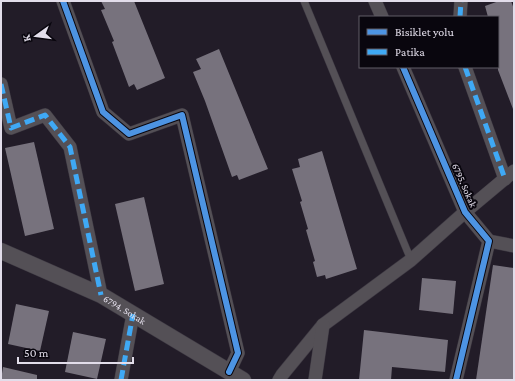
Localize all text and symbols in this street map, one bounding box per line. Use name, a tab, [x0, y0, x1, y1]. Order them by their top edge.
north arrow	[16, 16, 56, 56]
legend	[359, 16, 499, 68]
text: Bisiklet yolu	[395, 25, 454, 39]
text: K	[19, 33, 33, 43]
text: Patika	[395, 45, 425, 59]
street label: 6795. Sokak	[450, 162, 479, 209]
street label: 6794. Sokak	[101, 293, 148, 327]
scale bar	[18, 339, 133, 365]
text: 50 m	[24, 346, 49, 360]

